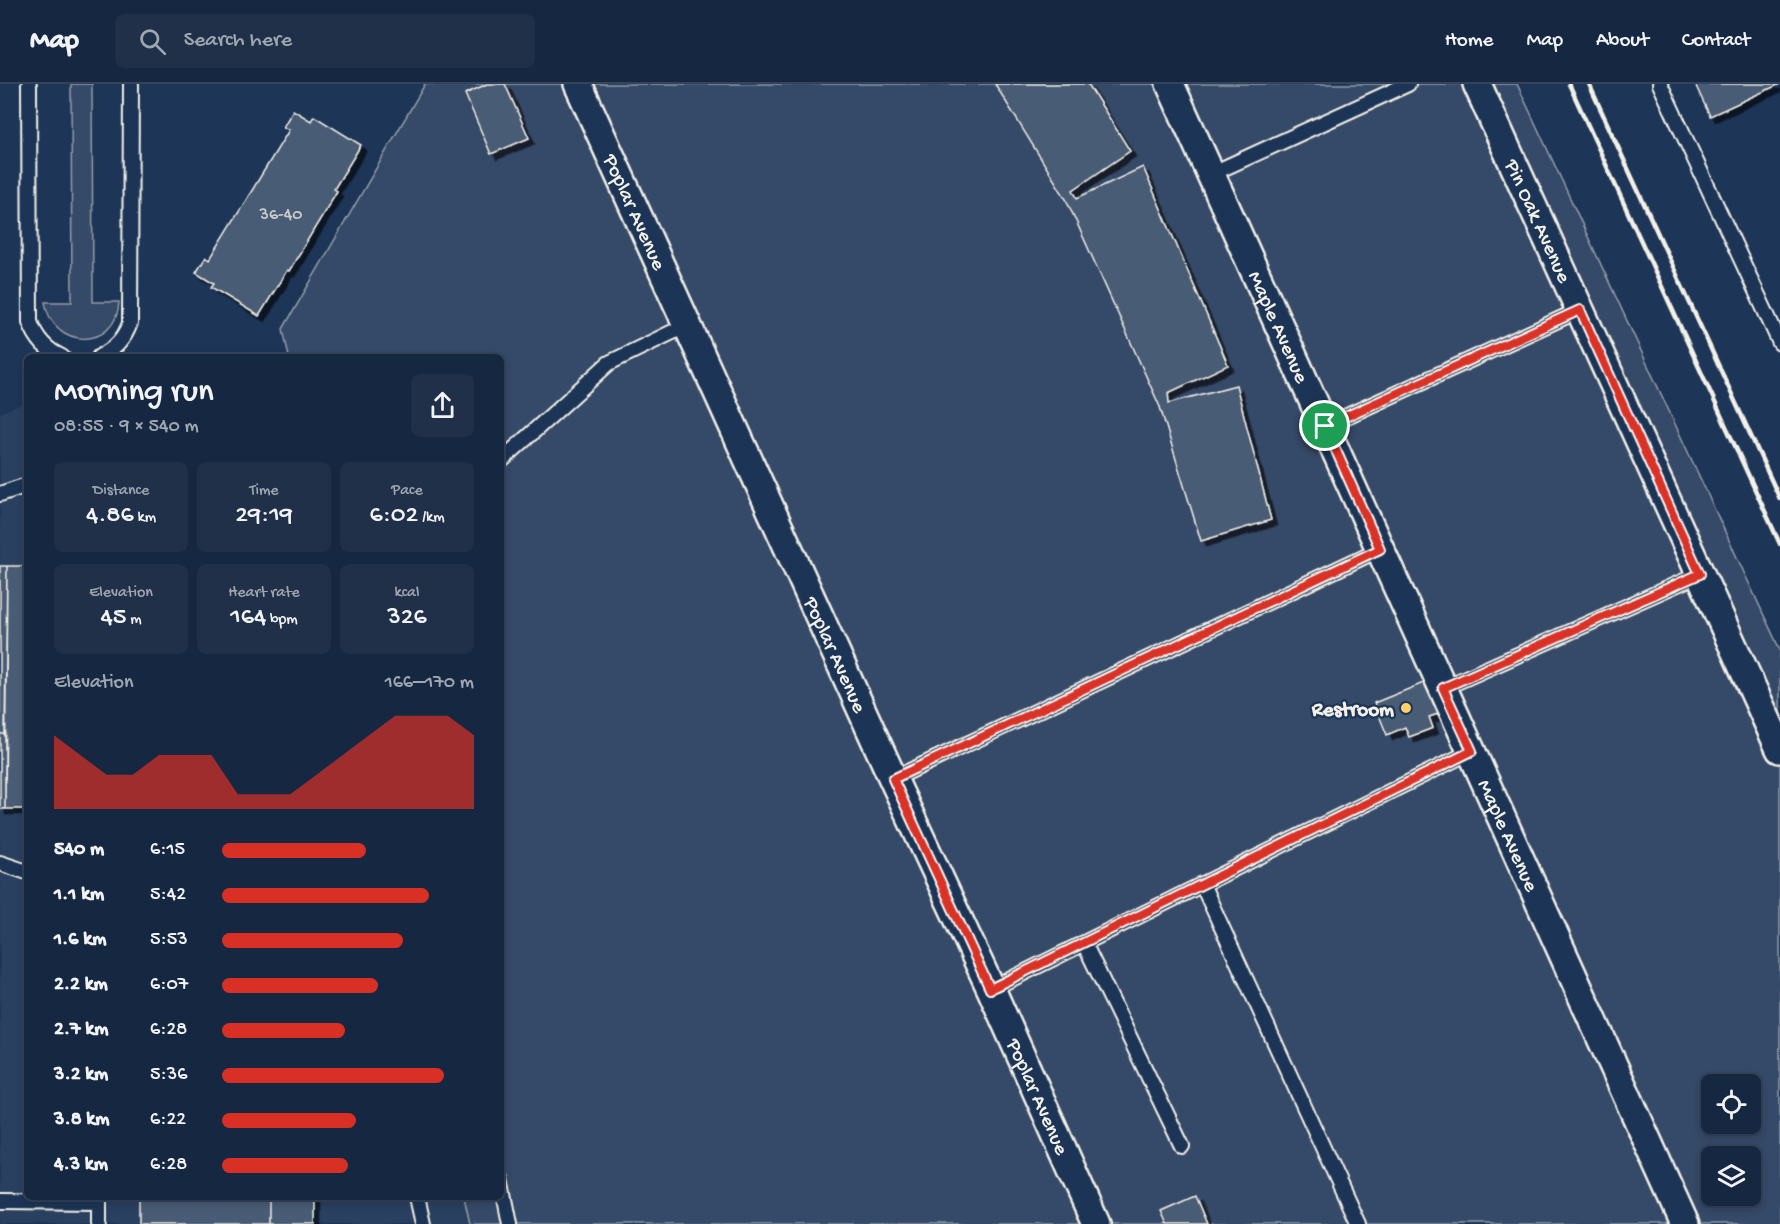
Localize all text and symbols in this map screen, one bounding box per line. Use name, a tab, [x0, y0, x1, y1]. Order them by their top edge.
search box	[115, 14, 535, 68]
text: Map	[30, 25, 79, 58]
icon: search	[136, 25, 169, 58]
text: Search here	[184, 28, 292, 54]
text: Home	[1445, 29, 1493, 54]
text: Map	[1526, 29, 1563, 54]
text: About	[1596, 29, 1649, 54]
text: Contact	[1682, 29, 1750, 54]
street label: Poplar Avenue	[595, 150, 670, 276]
street label: Pin Oak Avenue	[1497, 155, 1575, 289]
house number: 36-40	[259, 205, 302, 226]
street label: Maple Avenue	[1240, 268, 1313, 389]
text: Morning run	[54, 374, 214, 412]
button: share	[411, 374, 474, 437]
pin	[1299, 400, 1350, 451]
icon: arrive	[1308, 409, 1341, 442]
text: 08:55 · 9 × 540 m	[54, 416, 199, 439]
text: Distance	[93, 482, 149, 501]
text: Time	[249, 482, 279, 501]
text: Pace	[391, 482, 423, 501]
text: 4.86	[86, 501, 134, 532]
text: 29:19	[235, 501, 293, 532]
text: 6:02	[370, 501, 418, 532]
text: km	[134, 509, 156, 528]
text: /km	[418, 509, 444, 528]
text: Elevation	[89, 584, 153, 603]
text: Heart rate	[228, 584, 300, 603]
text: kcal	[395, 584, 419, 603]
street label: Poplar Avenue	[796, 593, 871, 719]
text: 45	[100, 603, 126, 634]
text: 164	[230, 603, 266, 634]
text: 326	[387, 603, 427, 634]
text: m	[126, 611, 142, 630]
text: bpm	[266, 611, 298, 630]
text: Elevation	[54, 672, 134, 695]
text: 166–170 m	[385, 672, 474, 695]
place label: Restroom	[1311, 699, 1394, 724]
marker: Restroom	[1399, 701, 1413, 715]
street label: Maple Avenue	[1470, 776, 1543, 897]
text: 540 m	[54, 839, 104, 862]
text: 6:15	[150, 839, 185, 862]
text: 1.1 km	[54, 884, 104, 907]
text: 5:42	[150, 884, 186, 907]
text: 1.6 km	[54, 929, 106, 952]
text: 5:53	[150, 929, 188, 952]
text: 2.2 km	[54, 974, 108, 997]
text: 6:07	[150, 974, 188, 997]
text: 2.7 km	[54, 1019, 108, 1042]
text: 6:28	[150, 1019, 187, 1042]
street label: Poplar Avenue	[998, 1034, 1073, 1161]
text: 3.2 km	[54, 1064, 108, 1087]
text: 5:36	[150, 1064, 187, 1087]
map controls	[1701, 1074, 1761, 1206]
button: locate	[1701, 1074, 1761, 1134]
text: 3.8 km	[54, 1109, 109, 1132]
text: 6:22	[150, 1109, 186, 1132]
button: layers	[1701, 1146, 1761, 1206]
text: 4.3 km	[54, 1154, 108, 1177]
text: 6:28	[150, 1154, 187, 1177]

